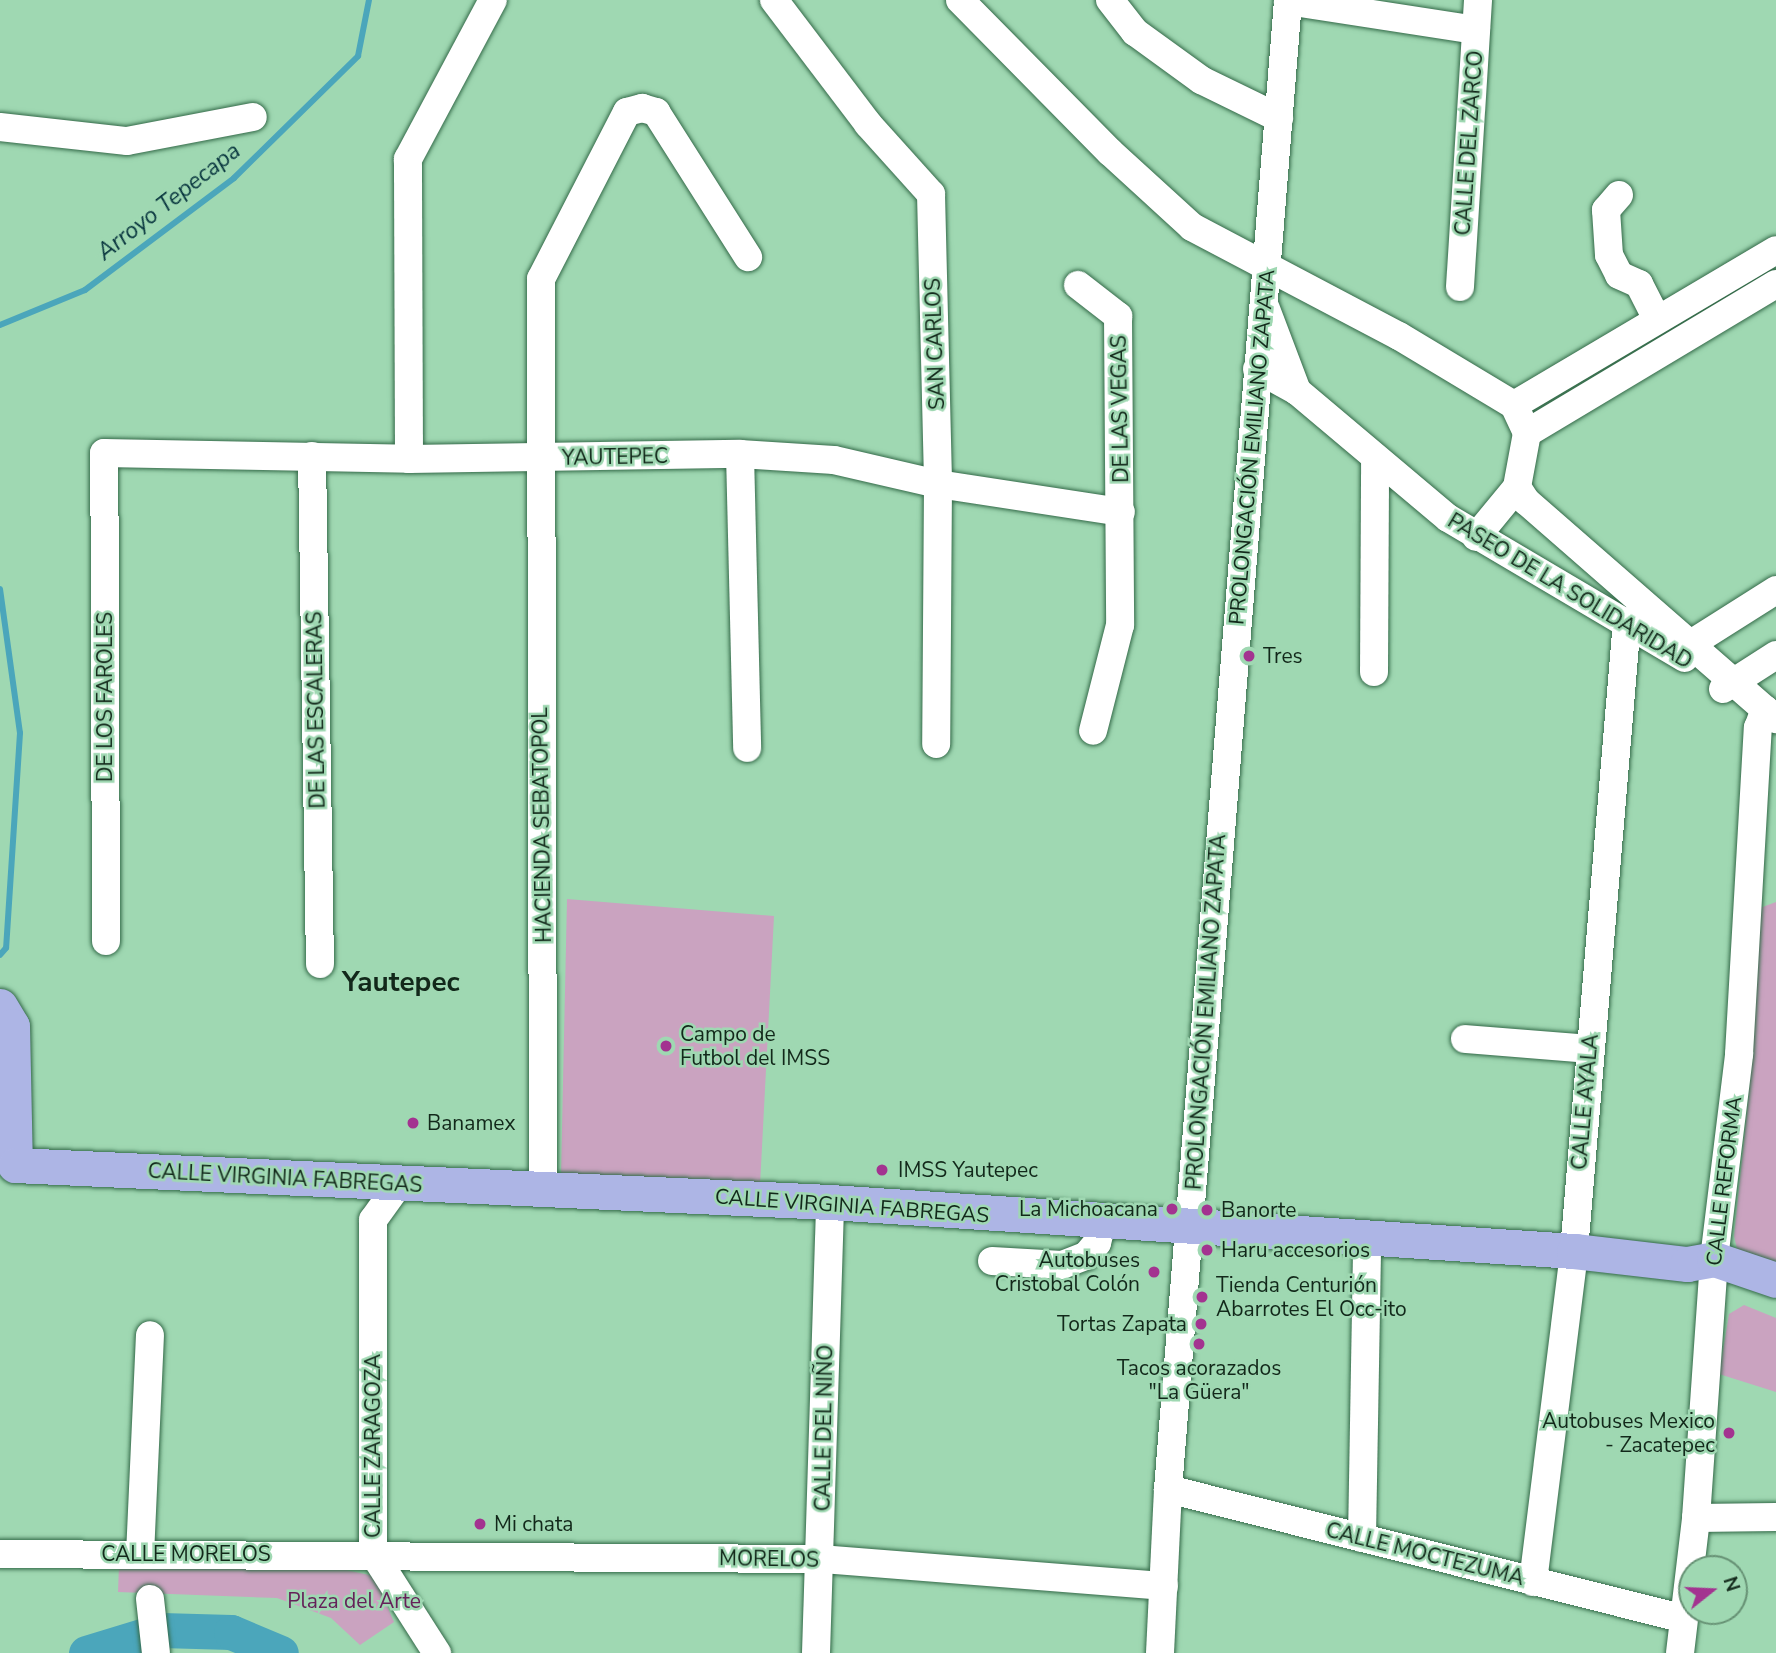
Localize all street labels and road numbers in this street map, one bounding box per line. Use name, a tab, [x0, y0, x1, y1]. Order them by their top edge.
street label: CALLE DEL ZARCO	[1450, 50, 1488, 236]
street label: PROLONGACIÓN EMILIANO ZAPATA	[1224, 268, 1280, 626]
street label: SAN CARLOS	[920, 278, 950, 410]
street label: DE LAS VEGAS	[1106, 335, 1134, 483]
street label: YAUTEPEC	[562, 443, 668, 471]
street label: PASEO DE LA SOLIDARIDAD	[1443, 508, 1697, 674]
street label: DE LAS ESCALERAS	[302, 611, 330, 809]
street label: DE LOS FAROLES	[92, 612, 118, 782]
street label: HACIENDA SEBATOPOL	[527, 707, 557, 943]
street label: PROLONGACIÓN EMILIANO ZAPATA	[1181, 833, 1231, 1191]
street label: CALLE AYALA	[1567, 1033, 1603, 1171]
street label: CALLE REFORMA	[1701, 1095, 1747, 1267]
street label: CALLE VIRGINIA FABREGAS	[147, 1158, 423, 1198]
street label: CALLE VIRGINIA FABREGAS	[714, 1184, 990, 1228]
street label: CALLE DEL NIÑO	[810, 1344, 838, 1512]
street label: CALLE ZARAGOZA	[360, 1354, 386, 1538]
street label: CALLE MOCTEZUMA	[1323, 1517, 1527, 1591]
street label: CALLE MORELOS	[101, 1541, 271, 1567]
street label: MORELOS	[719, 1546, 819, 1572]

